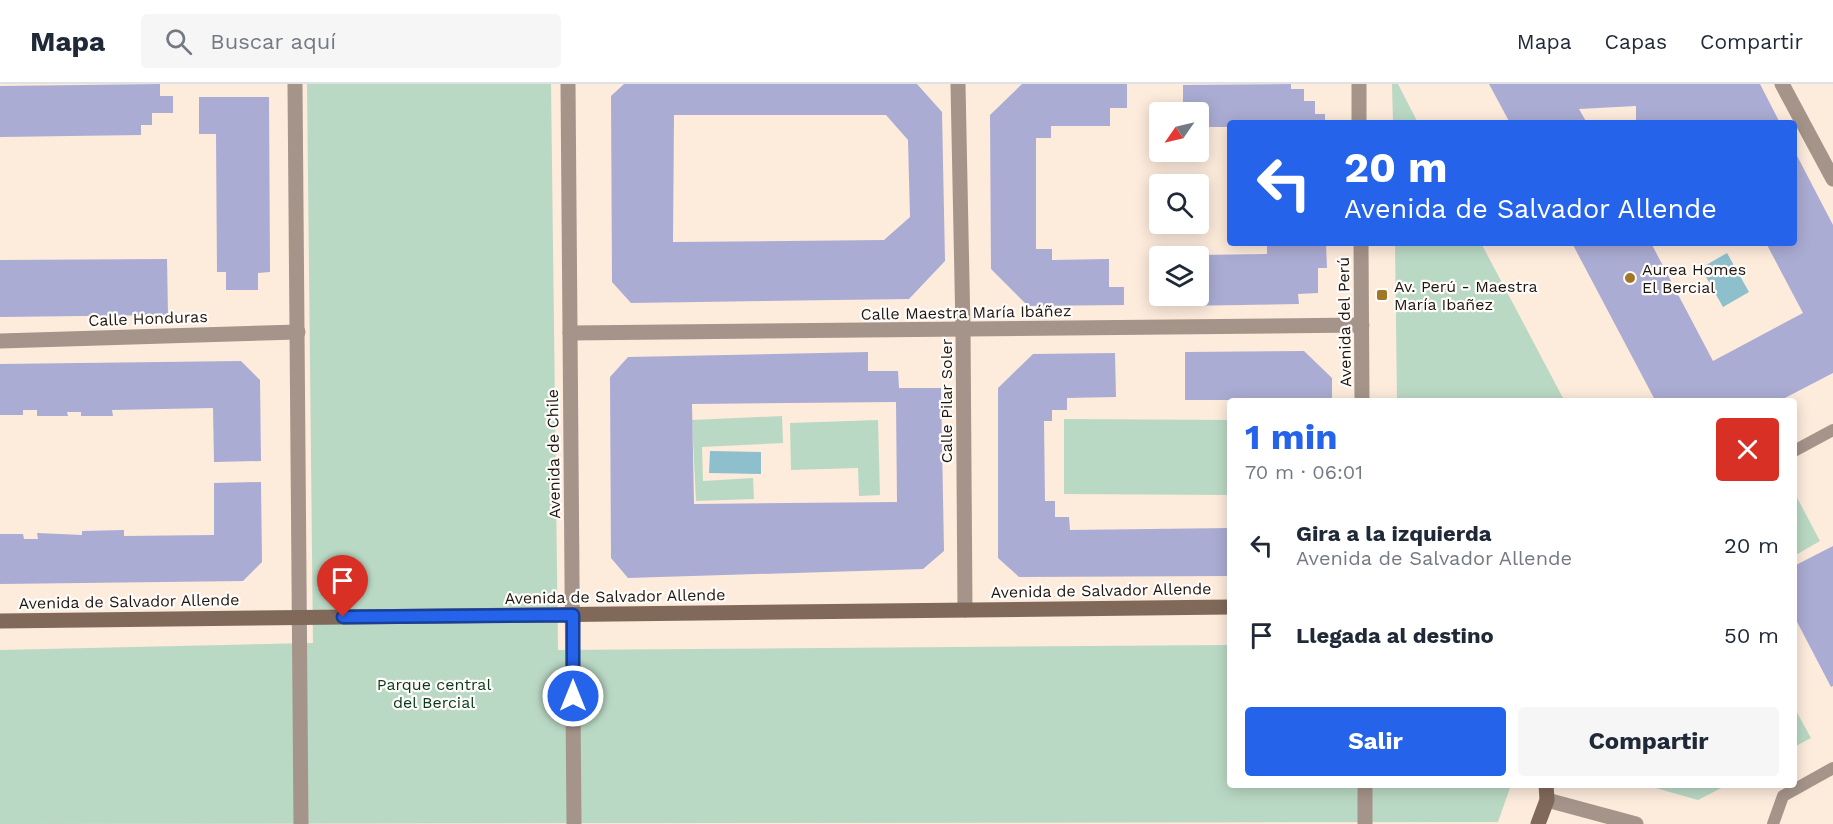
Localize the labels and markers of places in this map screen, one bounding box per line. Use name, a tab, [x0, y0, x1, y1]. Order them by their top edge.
place label: Aurea Homes El Bercial	[1642, 260, 1746, 297]
marker: Aurea Homes El Bercial	[1623, 271, 1637, 285]
place label: Av. Perú - Maestra María Ibañez	[1394, 277, 1538, 314]
marker: Av. Perú - Maestra María Ibañez	[1375, 288, 1389, 302]
pin	[317, 555, 368, 617]

